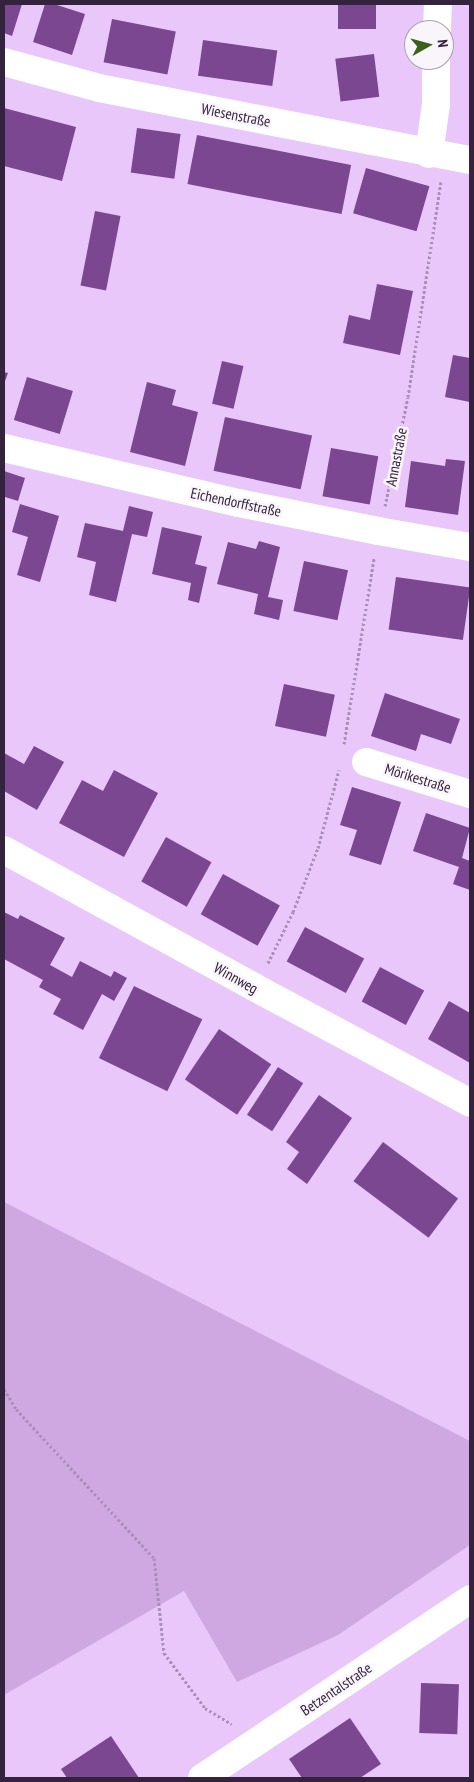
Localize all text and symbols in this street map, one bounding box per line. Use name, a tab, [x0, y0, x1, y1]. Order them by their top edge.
north arrow	[404, 20, 454, 70]
text: N	[434, 38, 452, 48]
street label: Wiesenstraße	[200, 99, 272, 131]
street label: Annastraße	[382, 426, 410, 488]
street label: Eichendorffstraße	[189, 484, 283, 520]
street label: Mörikestraße	[383, 759, 453, 797]
street label: Winnweg	[211, 959, 261, 997]
street label: Betzentalstraße	[297, 1659, 375, 1719]

